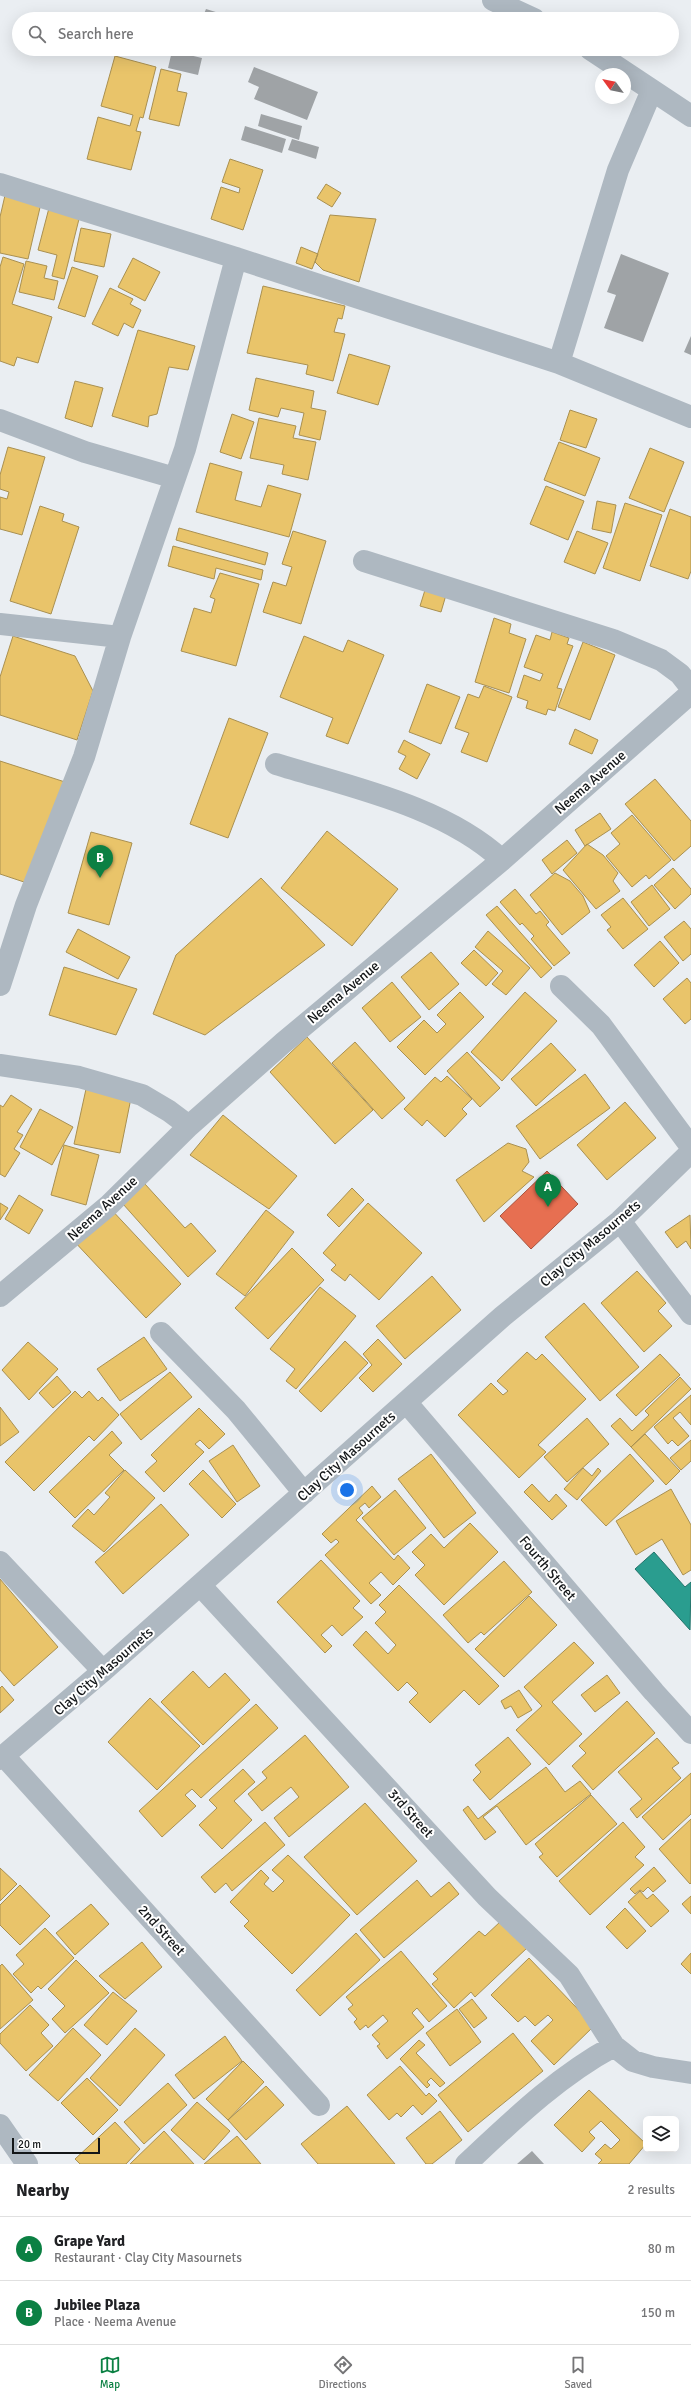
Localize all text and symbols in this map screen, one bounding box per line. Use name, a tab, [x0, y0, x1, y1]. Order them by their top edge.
search box	[12, 12, 679, 56]
icon: search	[26, 23, 48, 45]
text: Search here	[58, 25, 134, 43]
north arrow	[595, 68, 631, 104]
street label: Neema Avenue	[551, 747, 629, 818]
pin: B	[87, 845, 113, 878]
street label: Neema Avenue	[304, 957, 383, 1027]
street label: Neema Avenue	[64, 1172, 141, 1244]
pin: A	[535, 1174, 561, 1207]
street label: Clay City Masournets	[537, 1196, 644, 1290]
street label: Clay City Masournets	[294, 1408, 399, 1505]
your location	[337, 1480, 357, 1500]
street label: Fourth Street	[516, 1532, 580, 1604]
street label: Clay City Masournets	[50, 1624, 157, 1719]
street label: 3rd Street	[384, 1786, 437, 1841]
street label: 2nd Street	[135, 1902, 189, 1959]
map controls	[643, 2116, 679, 2152]
button: layers	[643, 2116, 679, 2152]
scale bar	[12, 2136, 100, 2155]
text: 20 m	[18, 2138, 41, 2151]
text: Nearby	[16, 2180, 69, 2201]
text: 2 results	[627, 2182, 675, 2198]
text: Grape Yard	[54, 2232, 125, 2250]
text: A	[25, 2241, 33, 2257]
text: 80 m	[648, 2241, 675, 2257]
text: Restaurant · Clay City Masournets	[54, 2250, 242, 2266]
text: Jubilee Plaza	[54, 2296, 140, 2314]
text: B	[25, 2305, 33, 2321]
text: 150 m	[641, 2305, 675, 2321]
text: Place · Neema Avenue	[54, 2314, 176, 2330]
tab: Map	[99, 2354, 121, 2391]
tab: Directions	[319, 2354, 367, 2391]
tab: Saved	[564, 2354, 592, 2391]

